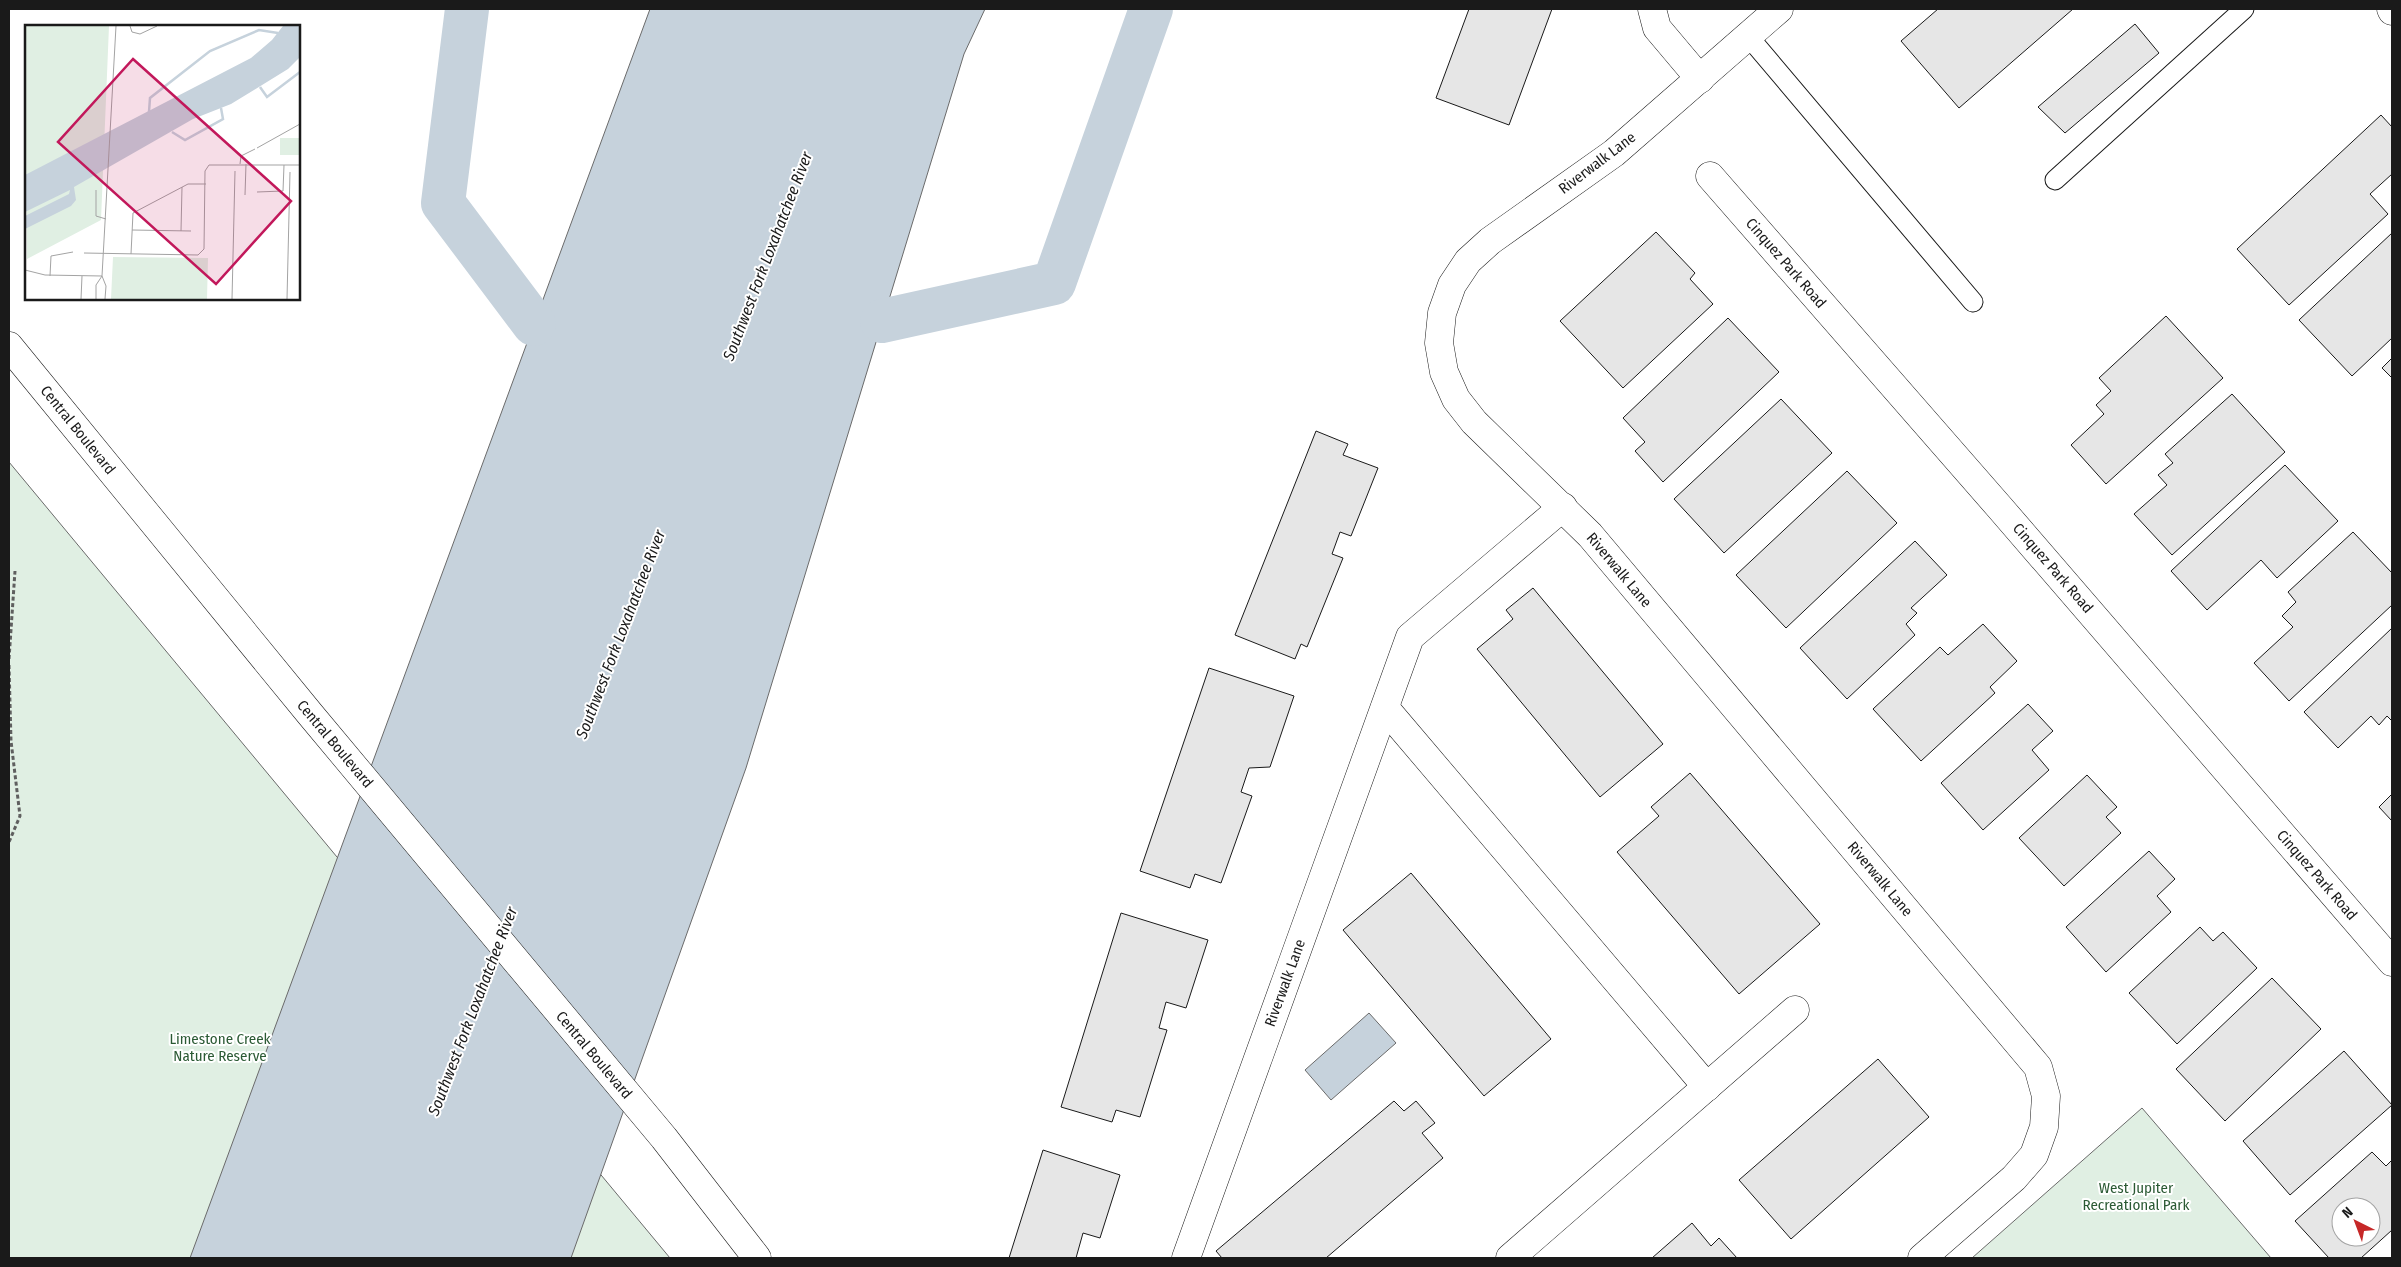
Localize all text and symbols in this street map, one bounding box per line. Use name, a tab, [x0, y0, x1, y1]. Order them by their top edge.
inset map	[25, 25, 300, 300]
street label: Riverwalk Lane	[1555, 128, 1639, 198]
water label: Southwest Fork Loxahatchee River	[718, 149, 816, 364]
street label: Cinquez Park Road	[1742, 214, 1830, 312]
street label: Central Boulevard	[37, 382, 119, 478]
street label: Cinquez Park Road	[2009, 519, 2097, 617]
water label: Southwest Fork Loxahatchee River	[571, 527, 669, 742]
street label: Riverwalk Lane	[1583, 529, 1655, 611]
street label: Central Boulevard	[293, 697, 377, 791]
street label: Cinquez Park Road	[2273, 826, 2361, 924]
street label: Riverwalk Lane	[1844, 838, 1916, 920]
water label: Southwest Fork Loxahatchee River	[423, 904, 521, 1119]
street label: Riverwalk Lane	[1261, 937, 1309, 1029]
street label: Central Boulevard	[552, 1008, 636, 1102]
park label: Limestone Creek Nature Reserve	[169, 1030, 271, 1065]
park label: West Jupiter Recreational Park	[2082, 1179, 2190, 1214]
north arrow	[2331, 1197, 2381, 1247]
text: N	[2339, 1204, 2356, 1222]

